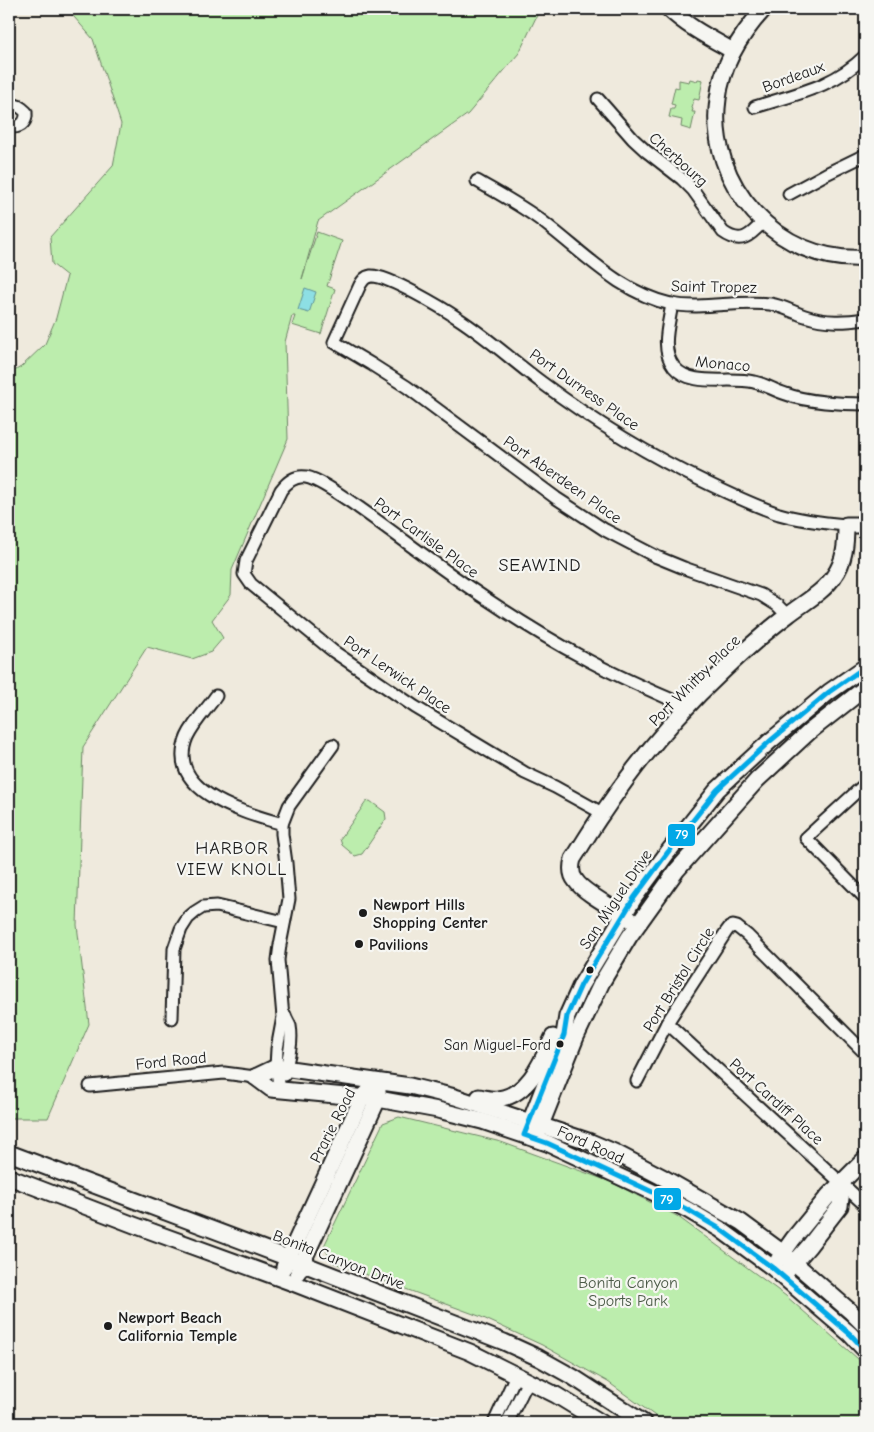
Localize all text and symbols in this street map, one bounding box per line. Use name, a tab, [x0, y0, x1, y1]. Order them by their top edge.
street label: Bordeaux	[760, 57, 827, 96]
street label: Cherbourg	[645, 129, 711, 191]
street label: Saint Tropez	[671, 277, 757, 297]
street label: Port Durness Place	[526, 345, 643, 434]
street label: Monaco	[695, 353, 751, 375]
street label: Port Aberdeen Place	[500, 432, 625, 527]
street label: Port Carlisle Place	[371, 494, 482, 582]
district label: SEAWIND	[498, 555, 582, 576]
street label: Port Lerwick Place	[340, 632, 455, 717]
street label: Port Whitby Place	[646, 632, 744, 730]
line badge: 79	[667, 823, 696, 847]
text: 79	[675, 826, 689, 843]
district label: HARBOR VIEW KNOLL	[177, 838, 287, 880]
street label: San Miguel Drive	[576, 846, 656, 953]
place label: Newport Hills Shopping Center	[373, 896, 488, 932]
marker: Newport Hills Shopping Center	[357, 907, 369, 919]
street label: Port Bristol Circle	[640, 924, 718, 1035]
place label: Pavilions	[369, 936, 428, 954]
marker: Pavilions	[353, 938, 365, 950]
unlabelled marker	[585, 965, 595, 975]
place label: San Miguel-Ford	[444, 1036, 551, 1054]
marker: San Miguel-Ford	[555, 1039, 565, 1049]
street label: Ford Road	[135, 1048, 207, 1074]
street label: Port Cardiff Place	[726, 1055, 827, 1149]
street label: Prarie Road	[306, 1085, 359, 1166]
street label: Ford Road	[554, 1122, 627, 1168]
line badge: 79	[653, 1187, 682, 1211]
text: 79	[660, 1191, 674, 1208]
street label: Bonita Canyon Drive	[270, 1227, 407, 1293]
park label: Bonita Canyon Sports Park	[578, 1274, 678, 1310]
place label: Newport Beach California Temple	[118, 1309, 237, 1345]
marker: Newport Beach California Temple	[102, 1320, 114, 1332]

